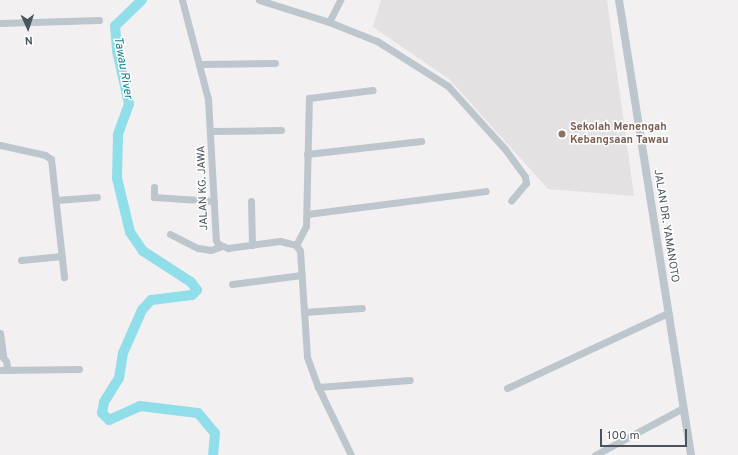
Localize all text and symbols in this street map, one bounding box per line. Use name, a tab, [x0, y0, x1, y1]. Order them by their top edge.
north arrow	[8, 8, 48, 48]
text: N	[24, 33, 33, 47]
water label: Tawau River	[109, 36, 135, 100]
place label: Sekolah Menengah Kebangsaan Tawau	[570, 121, 669, 147]
marker: Sekolah Menengah Kebangsaan Tawau	[557, 129, 567, 139]
street label: JALAN KG. JAWA	[195, 145, 211, 231]
street label: JALAN DR. YAMANOTO	[650, 168, 682, 284]
scale bar	[602, 421, 689, 447]
text: 100 m	[607, 428, 640, 444]

